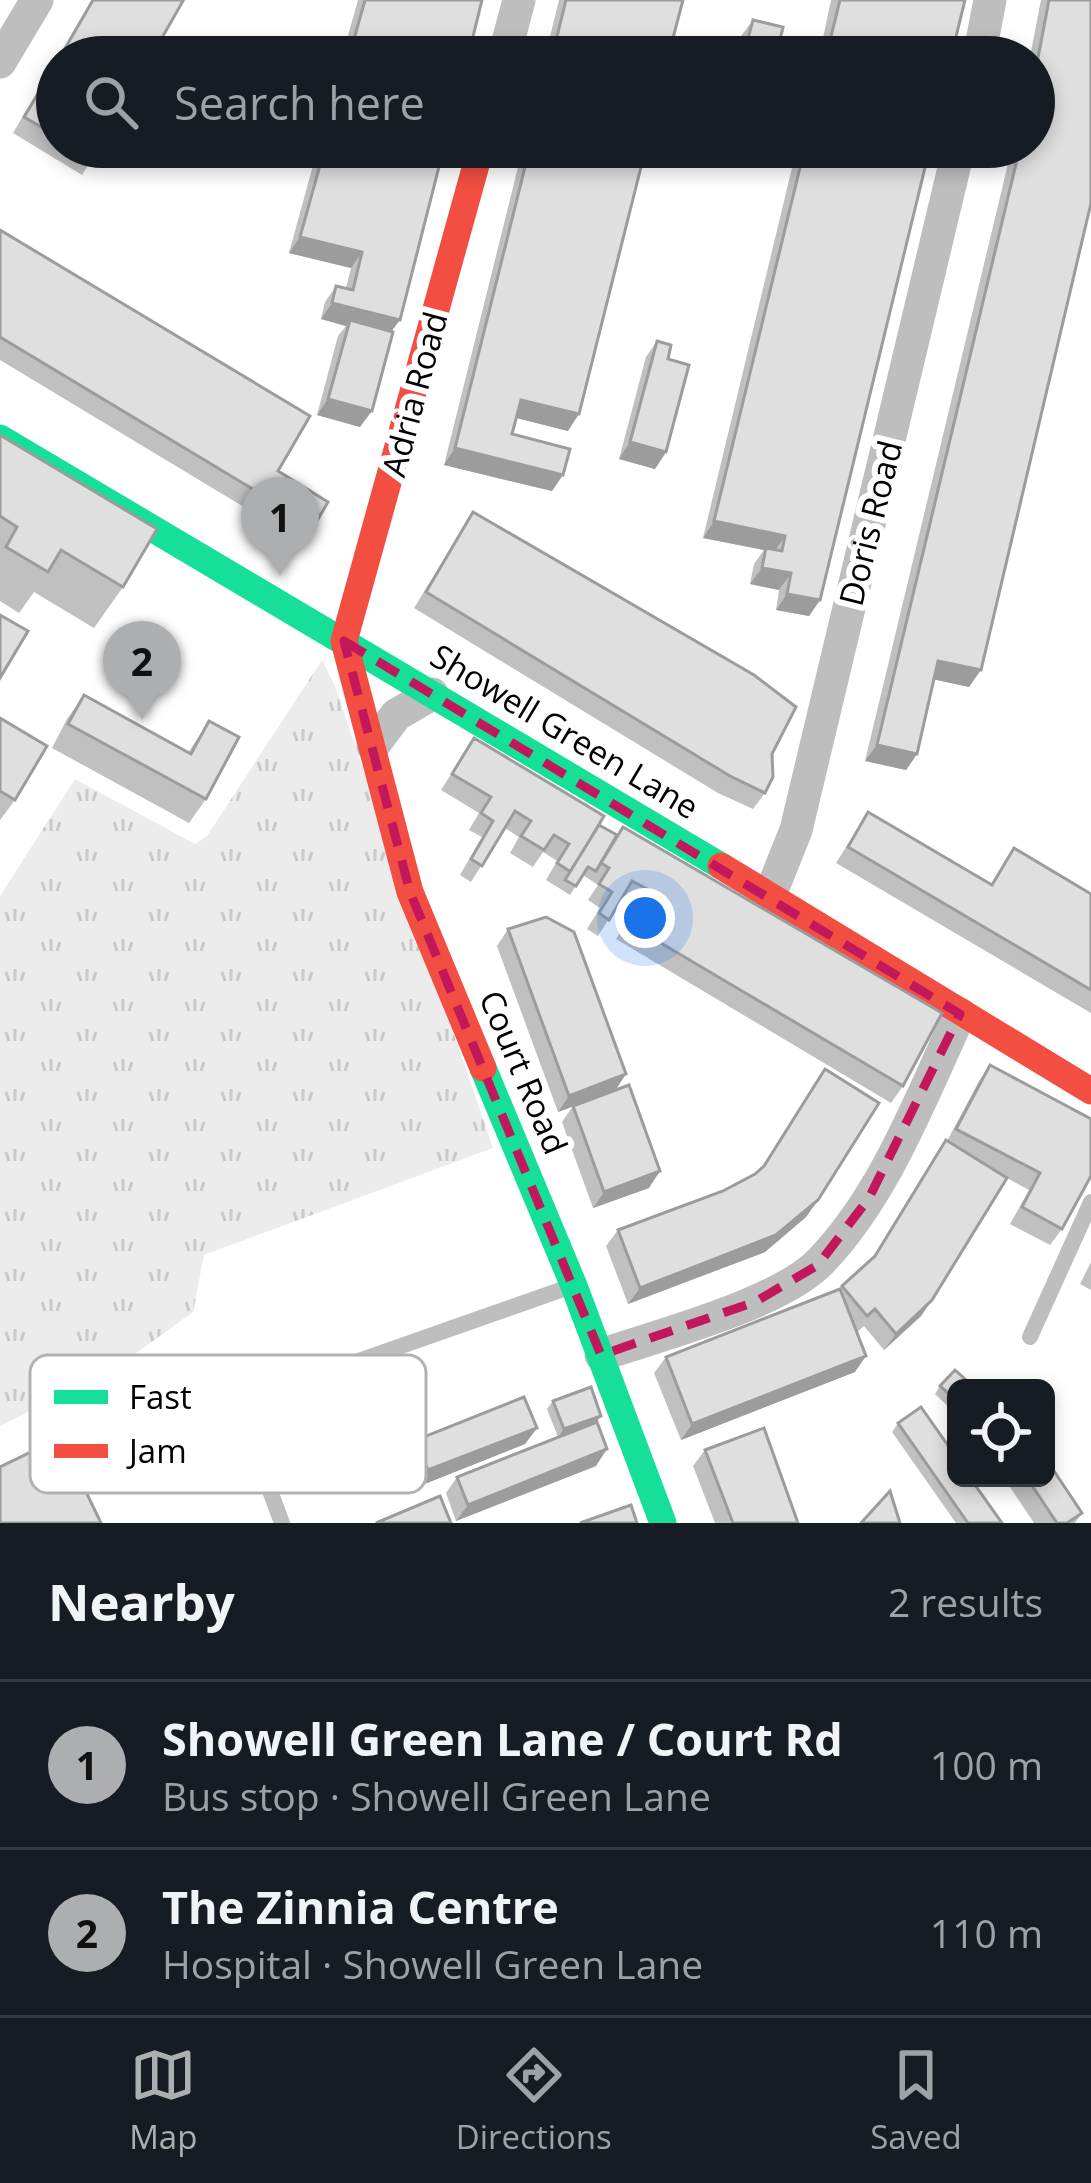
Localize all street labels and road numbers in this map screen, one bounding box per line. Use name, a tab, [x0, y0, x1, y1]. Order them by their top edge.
street label: Adria Road	[370, 307, 458, 481]
street label: Doris Road	[828, 436, 912, 610]
street label: Showell Green Lane	[423, 633, 707, 829]
street label: Court Road	[469, 983, 579, 1161]

